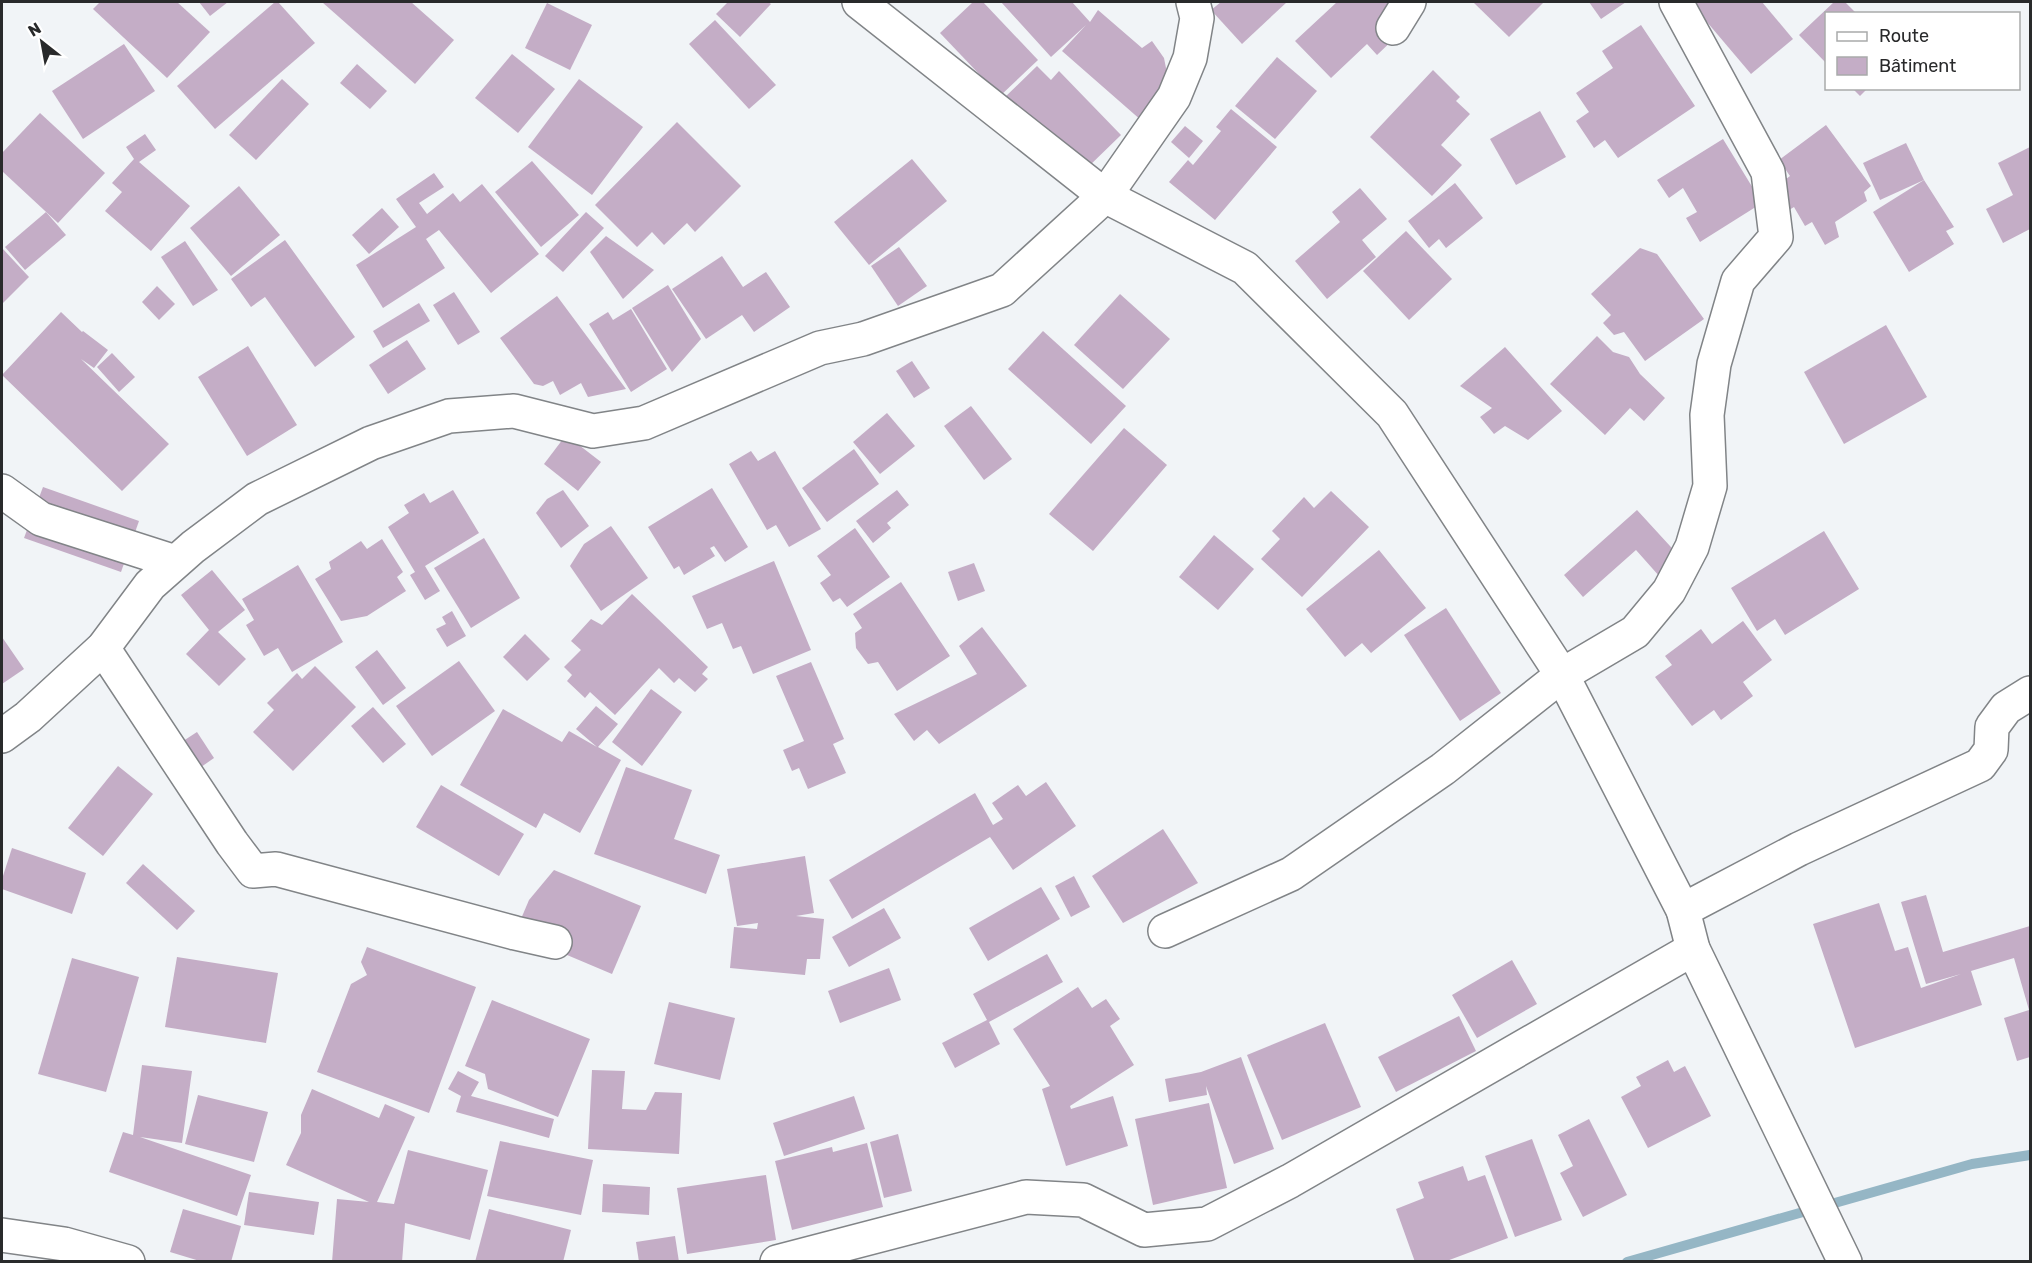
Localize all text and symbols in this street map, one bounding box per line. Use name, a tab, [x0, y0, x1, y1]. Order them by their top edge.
north arrow	[12, 12, 72, 72]
legend	[1825, 12, 2020, 90]
text: N	[25, 18, 44, 41]
text: Route	[1879, 25, 1929, 47]
text: Bâtiment	[1879, 55, 1956, 77]

